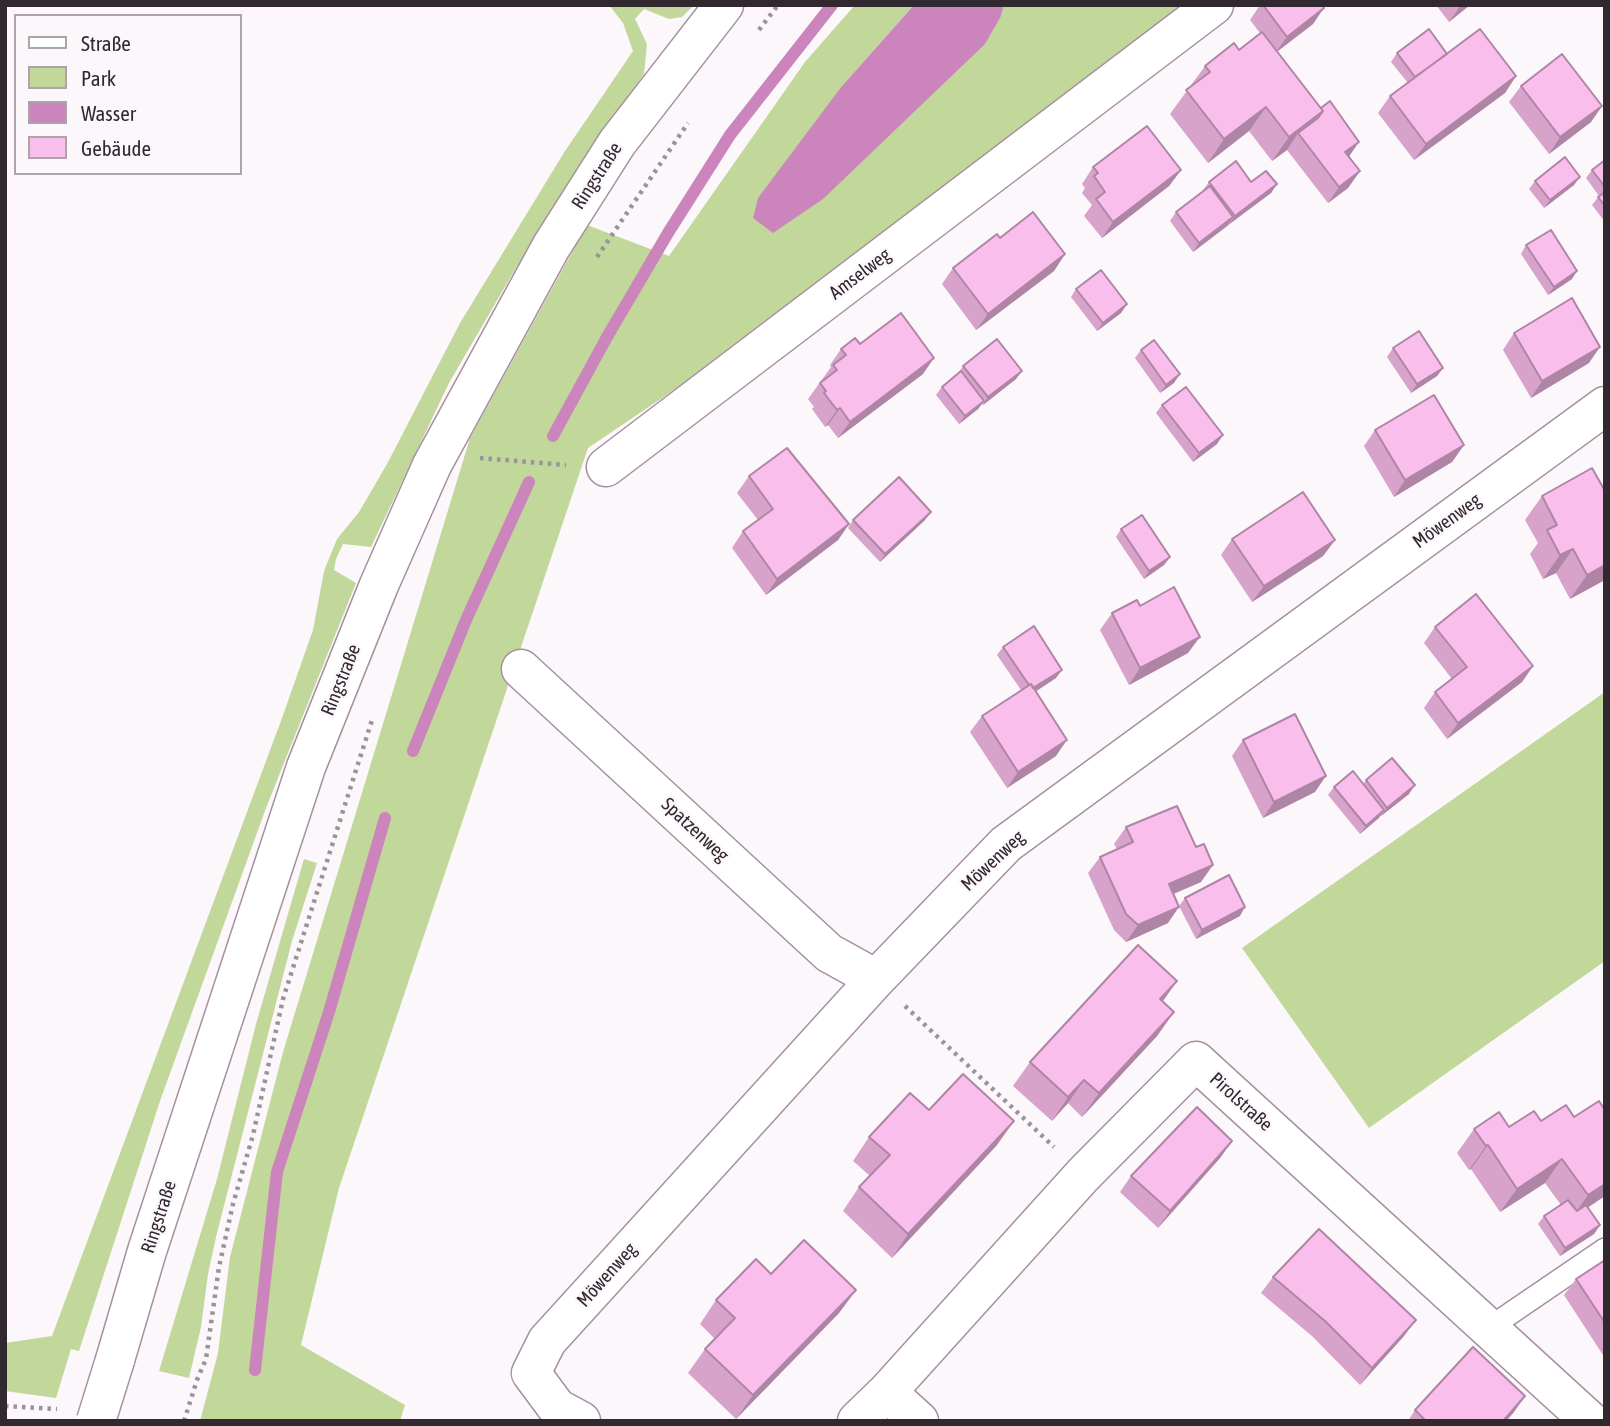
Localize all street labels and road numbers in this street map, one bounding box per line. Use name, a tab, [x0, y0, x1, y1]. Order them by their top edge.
street label: Ringstraße	[567, 138, 627, 214]
street label: Amselweg	[825, 243, 895, 305]
street label: Möwenweg	[1409, 489, 1485, 553]
street label: Ringstraße	[316, 641, 366, 719]
street label: Spatzenweg	[657, 793, 733, 867]
street label: Möwenweg	[957, 826, 1029, 896]
street label: Pirolstraße	[1205, 1068, 1277, 1136]
street label: Ringstraße	[137, 1178, 181, 1256]
street label: Möwenweg	[572, 1238, 642, 1312]

